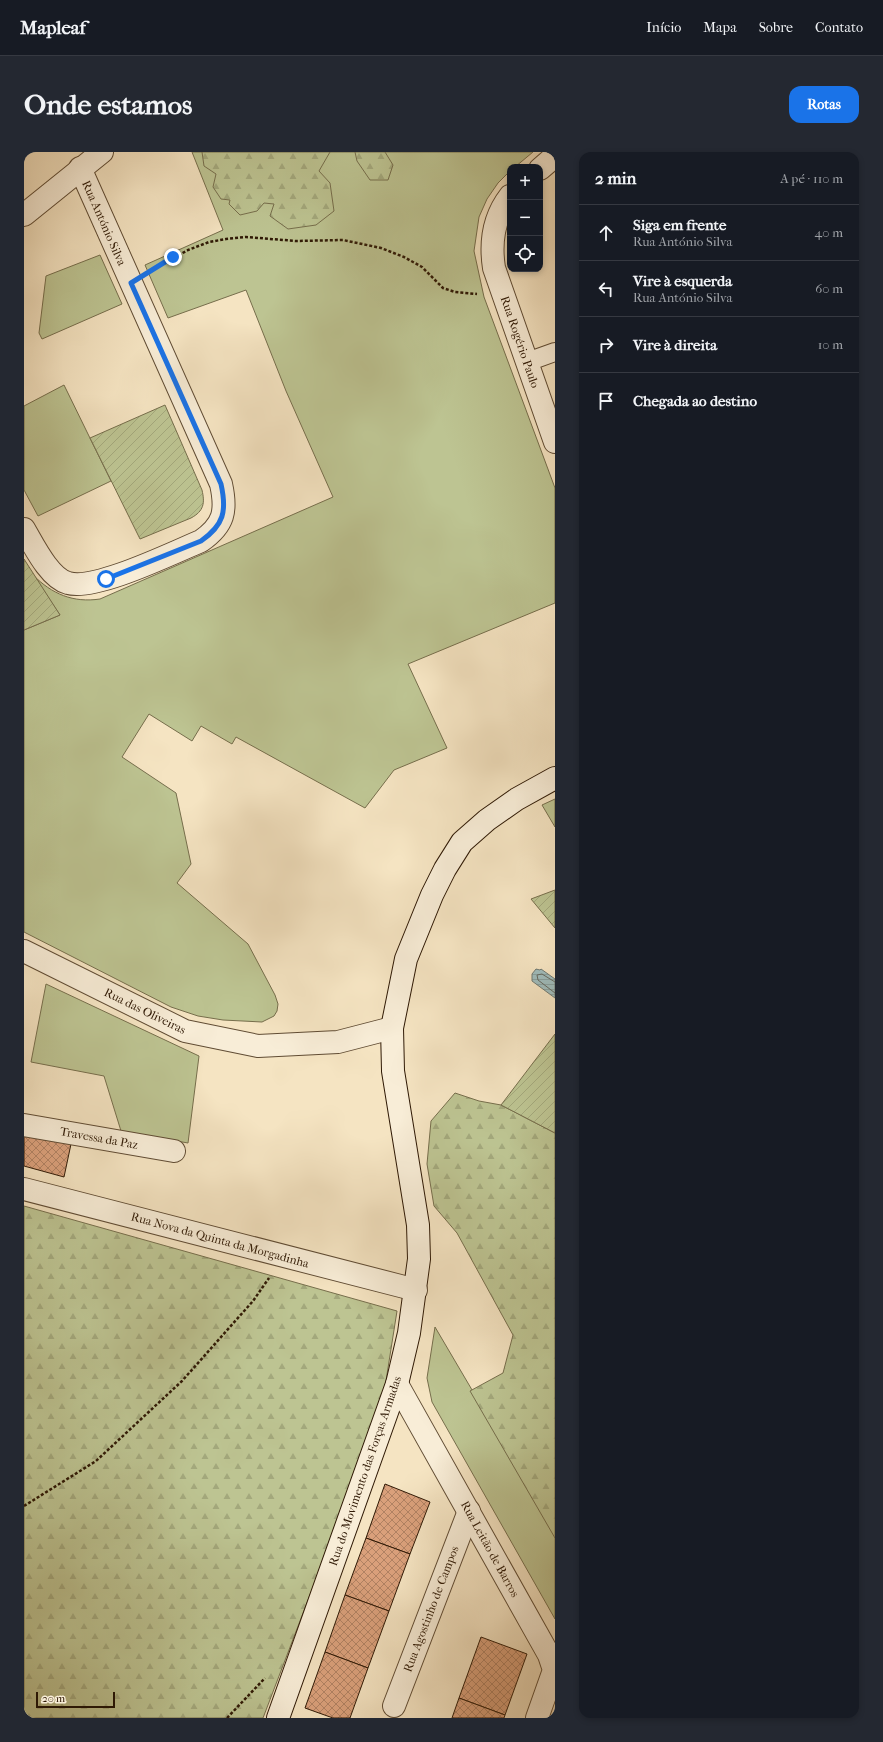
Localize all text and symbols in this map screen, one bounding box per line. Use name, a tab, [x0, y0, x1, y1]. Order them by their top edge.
text: Mapleaf	[20, 17, 86, 39]
text: Início	[646, 19, 681, 36]
text: Mapa	[703, 19, 737, 36]
text: Sobre	[759, 19, 793, 36]
text: Contato	[815, 19, 863, 36]
button: Rotas	[789, 86, 859, 123]
text: Onde estamos	[24, 88, 192, 121]
map controls	[507, 164, 543, 272]
button: +	[507, 164, 543, 200]
text: 2 min	[595, 168, 636, 188]
text: A pé · 110 m	[780, 171, 843, 186]
street label: Rua António Silva	[79, 178, 129, 268]
button: −	[507, 200, 543, 236]
text: Siga em frente	[633, 216, 726, 234]
icon: ahead	[595, 222, 617, 244]
text: 40 m	[815, 225, 843, 240]
text: Rua António Silva	[633, 234, 732, 249]
button: locate	[507, 236, 543, 272]
route end	[164, 248, 182, 266]
text: Vire à esquerda	[633, 272, 732, 290]
icon: left	[595, 278, 617, 300]
text: 60 m	[815, 281, 843, 296]
text: Rua António Silva	[633, 290, 732, 305]
street label: Rua Rogério Paulo	[498, 294, 542, 390]
icon: right	[595, 334, 617, 356]
text: Vire à direita	[633, 336, 717, 354]
text: 10 m	[818, 337, 843, 352]
icon: arrive	[595, 390, 617, 412]
text: Chegada ao destino	[633, 392, 757, 410]
route start	[97, 570, 115, 588]
street label: Rua das Oliveiras	[102, 985, 189, 1037]
street label: Travessa da Paz	[59, 1124, 140, 1152]
street label: Rua Nova da Quinta da Morgadinha	[130, 1209, 311, 1271]
street label: Rua do Movimento das Forças Armadas	[326, 1374, 405, 1568]
street label: Rua Leitão de Barros	[458, 1499, 522, 1600]
street label: Rua Agostinho de Campos	[400, 1543, 462, 1674]
scale bar	[36, 1690, 115, 1709]
text: 20 m	[42, 1692, 65, 1705]

